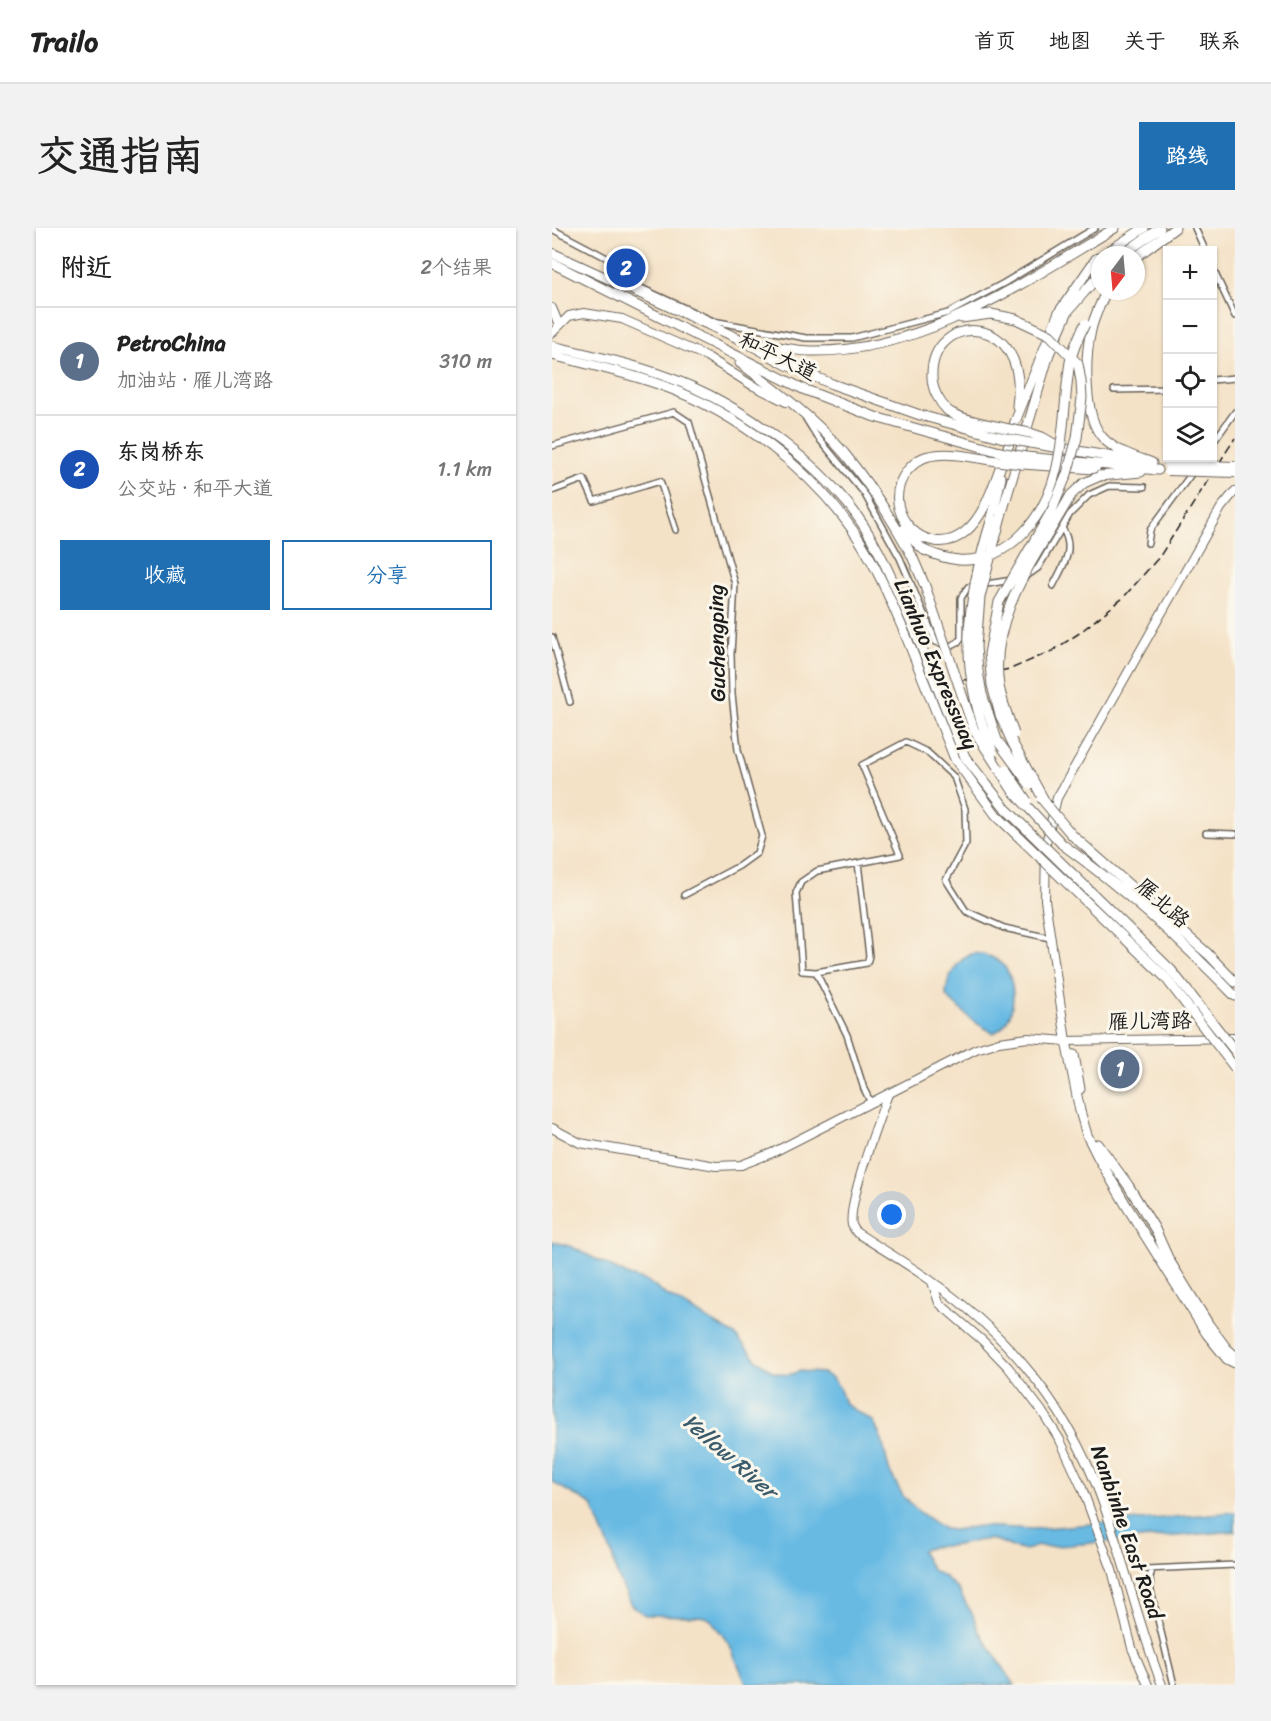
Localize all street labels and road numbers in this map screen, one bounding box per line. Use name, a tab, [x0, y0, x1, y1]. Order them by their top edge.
street label: 和平大道	[732, 321, 824, 391]
street label: Lianhuo Expressway	[883, 572, 989, 756]
street label: Guchengping	[697, 584, 737, 702]
street label: 雁北路	[1127, 868, 1199, 938]
street label: 雁儿湾路	[1108, 1001, 1192, 1041]
street label: Nanbinhe East Road	[1079, 1440, 1175, 1626]

